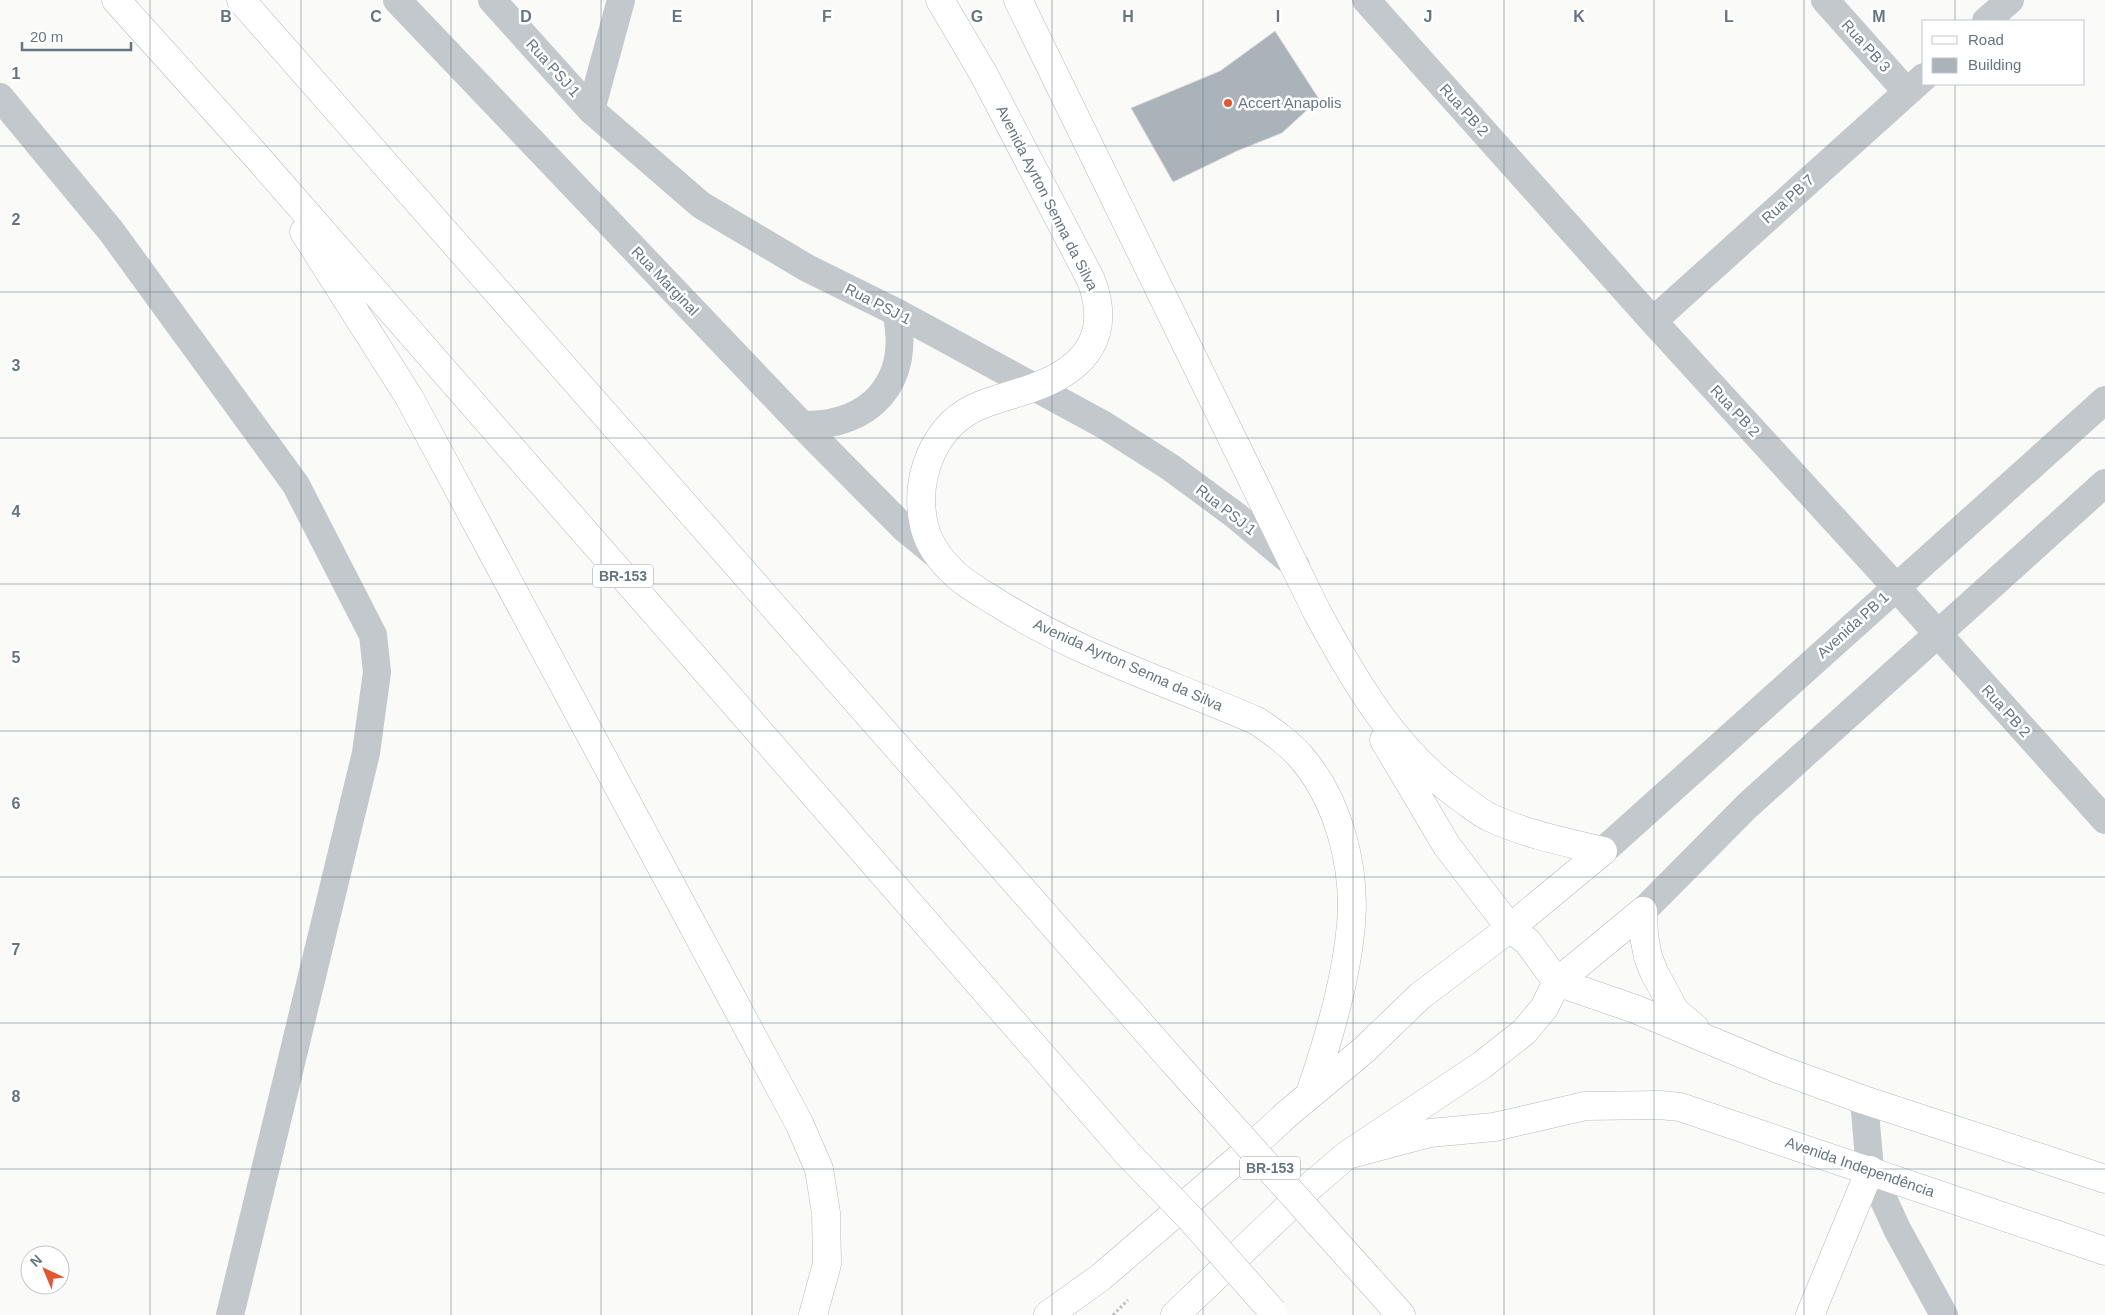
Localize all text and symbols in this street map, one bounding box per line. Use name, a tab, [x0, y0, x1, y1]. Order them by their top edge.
text: B	[220, 8, 232, 25]
text: C	[370, 8, 382, 25]
text: D	[520, 8, 532, 25]
text: E	[672, 8, 683, 25]
text: F	[822, 8, 832, 25]
text: G	[971, 8, 983, 25]
text: H	[1122, 8, 1134, 25]
text: I	[1276, 8, 1280, 25]
text: J	[1424, 8, 1432, 25]
text: K	[1573, 8, 1585, 25]
text: L	[1724, 8, 1734, 25]
text: M	[1872, 8, 1886, 25]
street label: Rua PB 3	[1839, 16, 1894, 75]
scale bar	[22, 20, 131, 52]
legend	[1922, 20, 2085, 85]
text: 20 m	[30, 28, 63, 45]
text: Road	[1968, 31, 2004, 48]
street label: Rua PSJ 1	[523, 35, 584, 100]
text: Building	[1968, 56, 2021, 73]
text: 1	[12, 65, 21, 82]
street label: Rua PB 2	[1437, 80, 1492, 139]
place label: Accert Anapolis	[1238, 94, 1341, 111]
marker: Accert Anapolis	[1222, 97, 1234, 109]
street label: Avenida Ayrton Senna da Silva	[993, 102, 1102, 294]
street label: Rua PB 7	[1758, 171, 1817, 226]
text: 2	[12, 211, 21, 228]
street label: Rua Marginal	[628, 243, 702, 319]
street label: Rua PSJ 1	[842, 280, 914, 327]
text: 3	[12, 357, 21, 374]
street label: Rua PB 2	[1707, 381, 1763, 440]
street label: Rua PSJ 1	[1193, 481, 1260, 538]
text: 4	[12, 503, 21, 520]
road number: BR-153	[593, 564, 653, 588]
street label: Avenida PB 1	[1813, 588, 1892, 661]
street label: Avenida Ayrton Senna da Silva	[1031, 615, 1226, 714]
text: 5	[12, 649, 21, 666]
street label: Rua PB 2	[1979, 681, 2034, 740]
text: 6	[12, 795, 21, 812]
text: 7	[12, 941, 21, 958]
text: 8	[12, 1088, 21, 1105]
street label: Avenida Independência	[1783, 1133, 1938, 1200]
road number: BR-153	[1240, 1156, 1300, 1180]
north arrow	[20, 1245, 70, 1295]
text: N	[27, 1251, 45, 1270]

